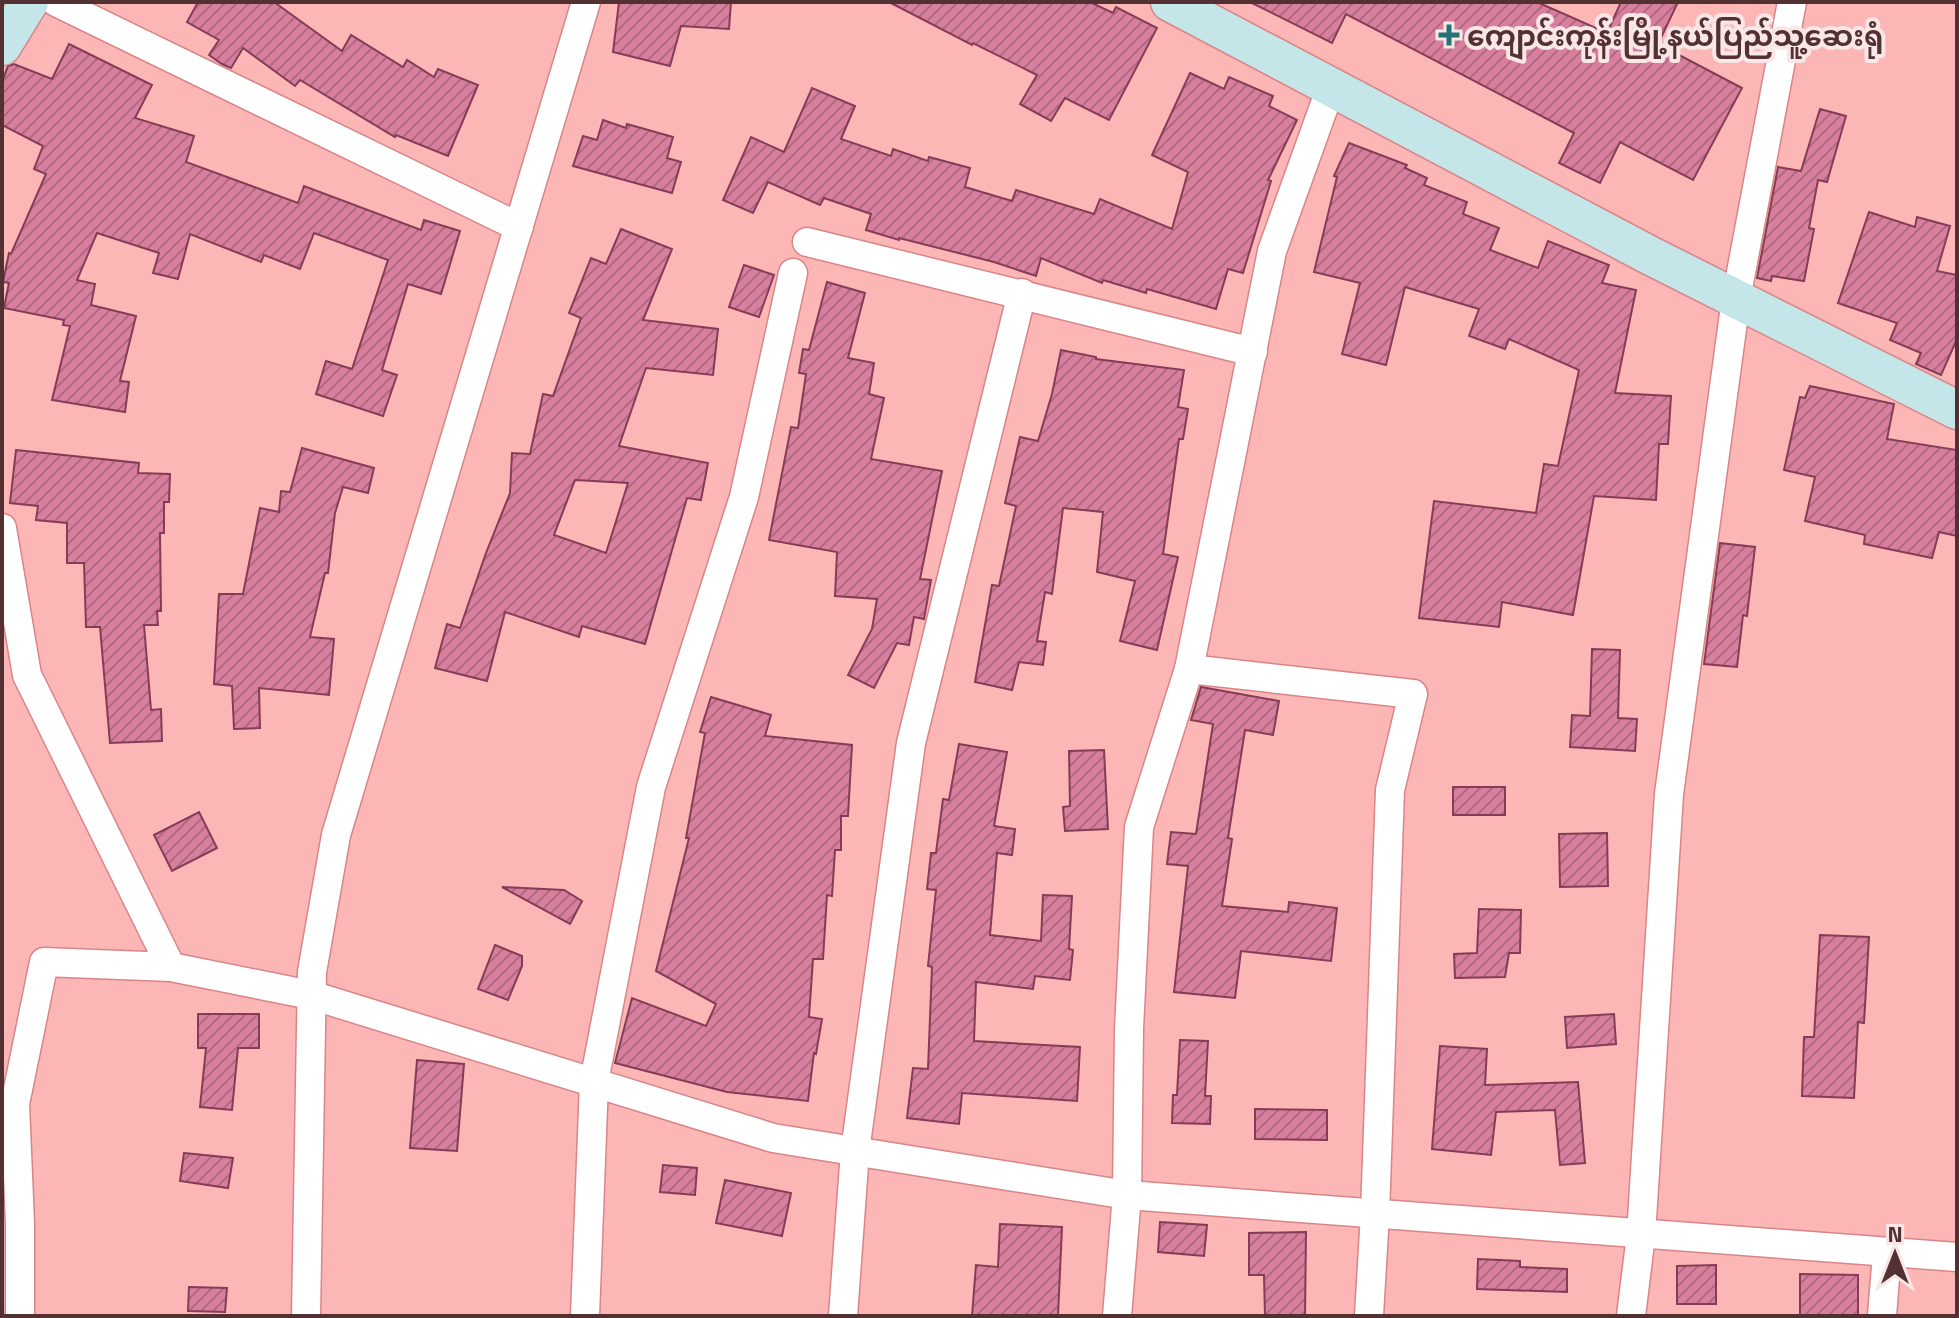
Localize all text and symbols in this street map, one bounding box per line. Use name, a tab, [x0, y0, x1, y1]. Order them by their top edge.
place label: ကျောင်းကုန်းမြို့နယ်ပြည်သူ့ဆေးရုံ	[1467, 14, 1883, 60]
marker: ကျောင်းကုန်းမြို့နယ်ပြည်သူ့ဆေးရုံ	[1438, 24, 1460, 46]
north arrow	[1855, 1214, 1935, 1294]
text: N	[1887, 1217, 1903, 1251]

